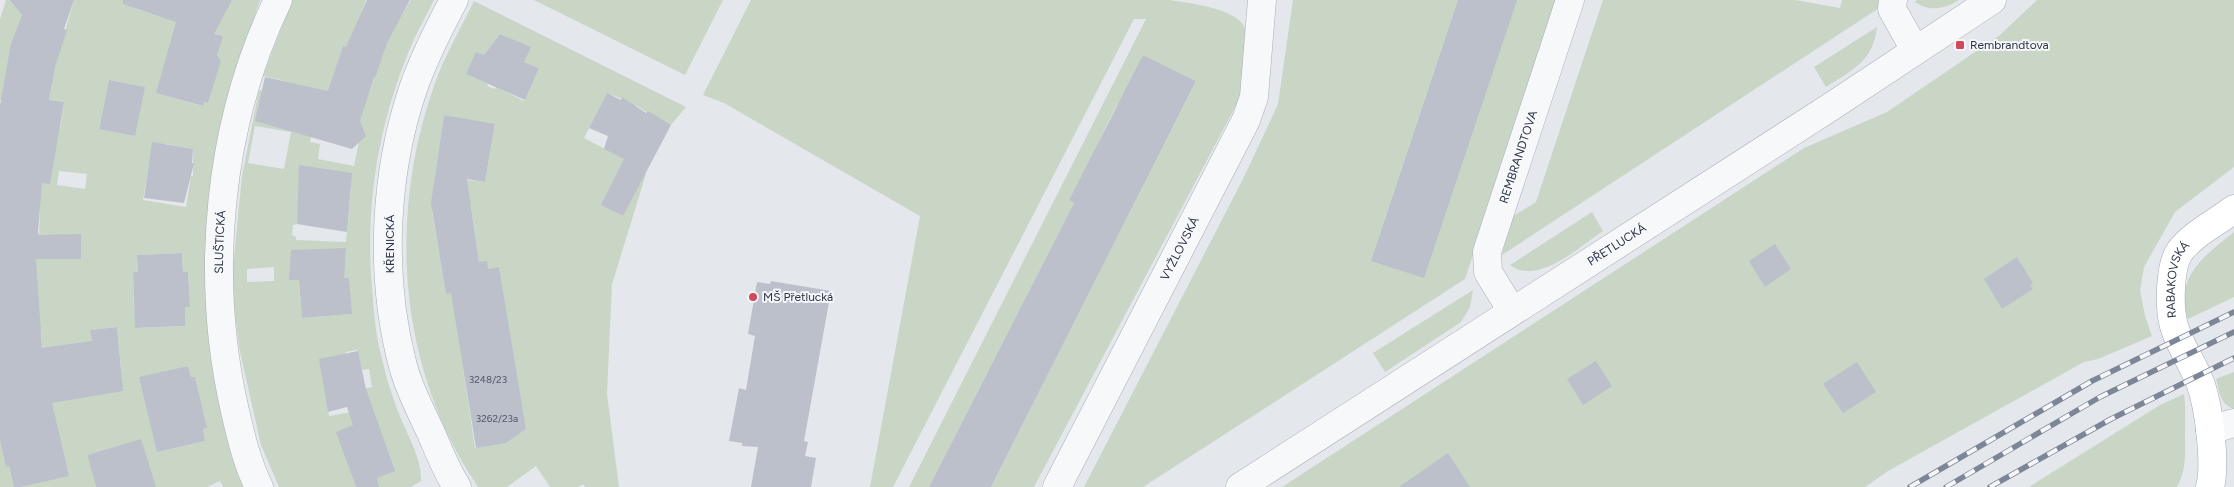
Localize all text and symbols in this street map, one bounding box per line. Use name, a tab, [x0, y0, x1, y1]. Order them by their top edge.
place label: Rembrandtova	[1970, 38, 2049, 52]
marker: Rembrandtova	[1954, 39, 1966, 51]
street label: REMBRANDTOVA	[1497, 109, 1540, 205]
street label: SLUŠTICKÁ	[212, 210, 229, 274]
street label: KŘENICKÁ	[383, 215, 397, 273]
street label: VYŽLOVSKÁ	[1158, 215, 1202, 283]
street label: PŘETLUCKÁ	[1585, 221, 1649, 269]
street label: RABAKOVSKÁ	[2164, 238, 2192, 319]
place label: MŠ Přetlucká	[763, 290, 833, 304]
marker: MŠ Přetlucká	[747, 291, 759, 303]
house number: 3248/23	[469, 373, 507, 386]
house number: 3262/23a	[476, 412, 518, 425]

